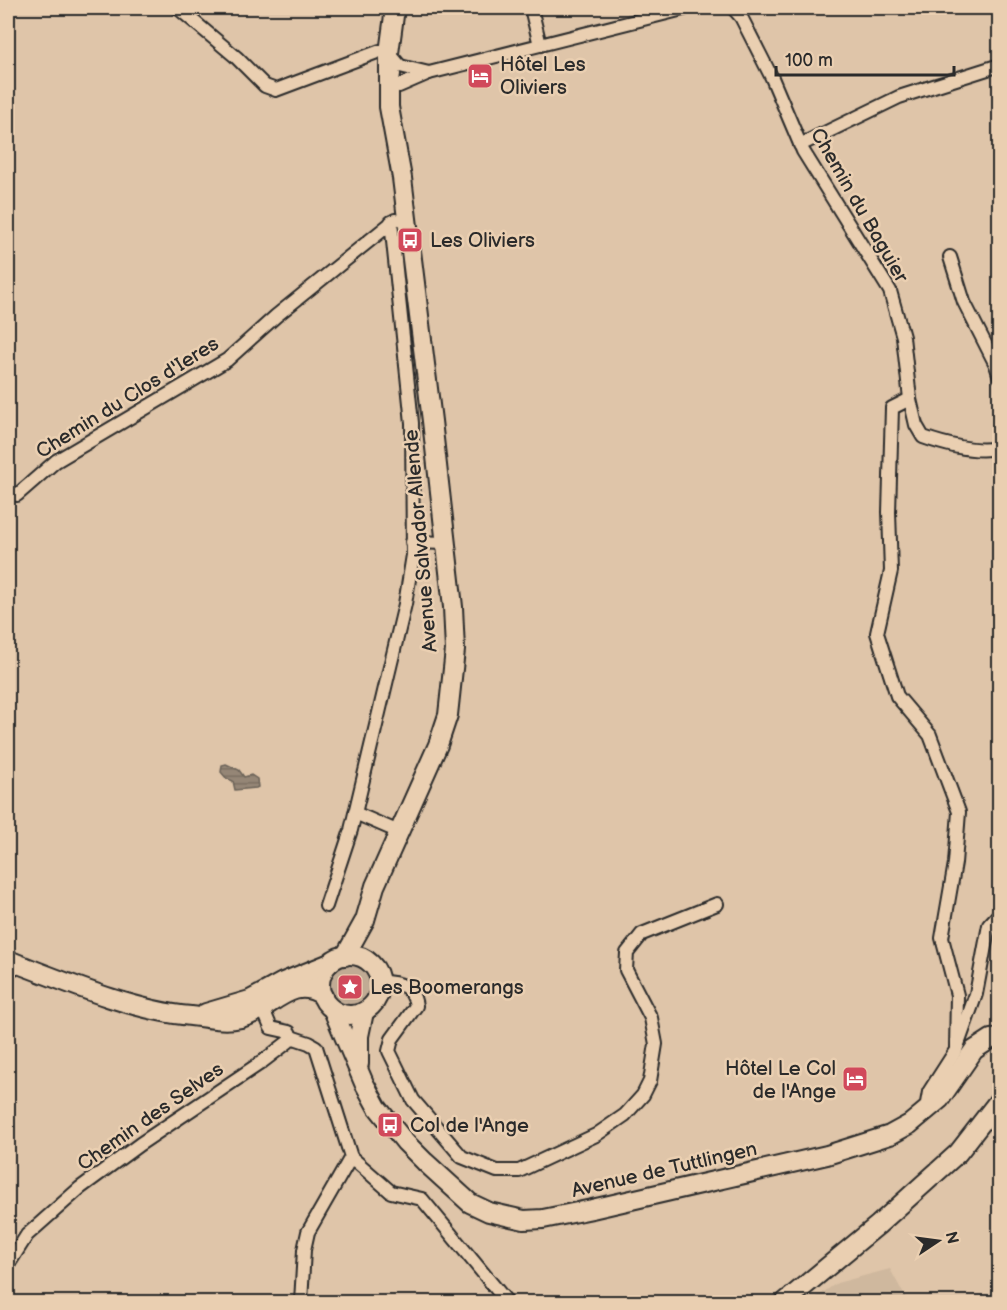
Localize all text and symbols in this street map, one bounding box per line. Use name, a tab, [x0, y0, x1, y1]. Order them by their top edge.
scale bar	[776, 39, 954, 77]
text: 100 m	[785, 50, 833, 71]
place label: Hôtel Les Oliviers	[500, 53, 586, 100]
hotel icon: Hôtel Les Oliviers	[465, 61, 495, 91]
street label: Chemin du Baguier	[805, 124, 914, 288]
bus stop icon: Les Oliviers	[395, 225, 425, 255]
place label: Les Oliviers	[430, 229, 535, 253]
street label: Chemin du Clos d'Ieres	[32, 332, 223, 464]
street label: Avenue Salvador Allende	[399, 428, 443, 653]
place icon: Les Boomerangs	[335, 972, 365, 1002]
place label: Les Boomerangs	[370, 976, 524, 1000]
street label: Chemin des Selves	[73, 1057, 228, 1176]
place label: Hôtel Le Col de l'Ange	[725, 1057, 836, 1104]
hotel icon: Hôtel Le Col de l'Ange	[840, 1064, 870, 1094]
bus stop icon: Col de l'Ange	[375, 1110, 405, 1140]
place label: Col de l'Ange	[410, 1114, 529, 1138]
street label: Avenue de Tuttlingen	[569, 1137, 759, 1203]
north arrow	[908, 1211, 968, 1271]
text: N	[941, 1230, 962, 1246]

